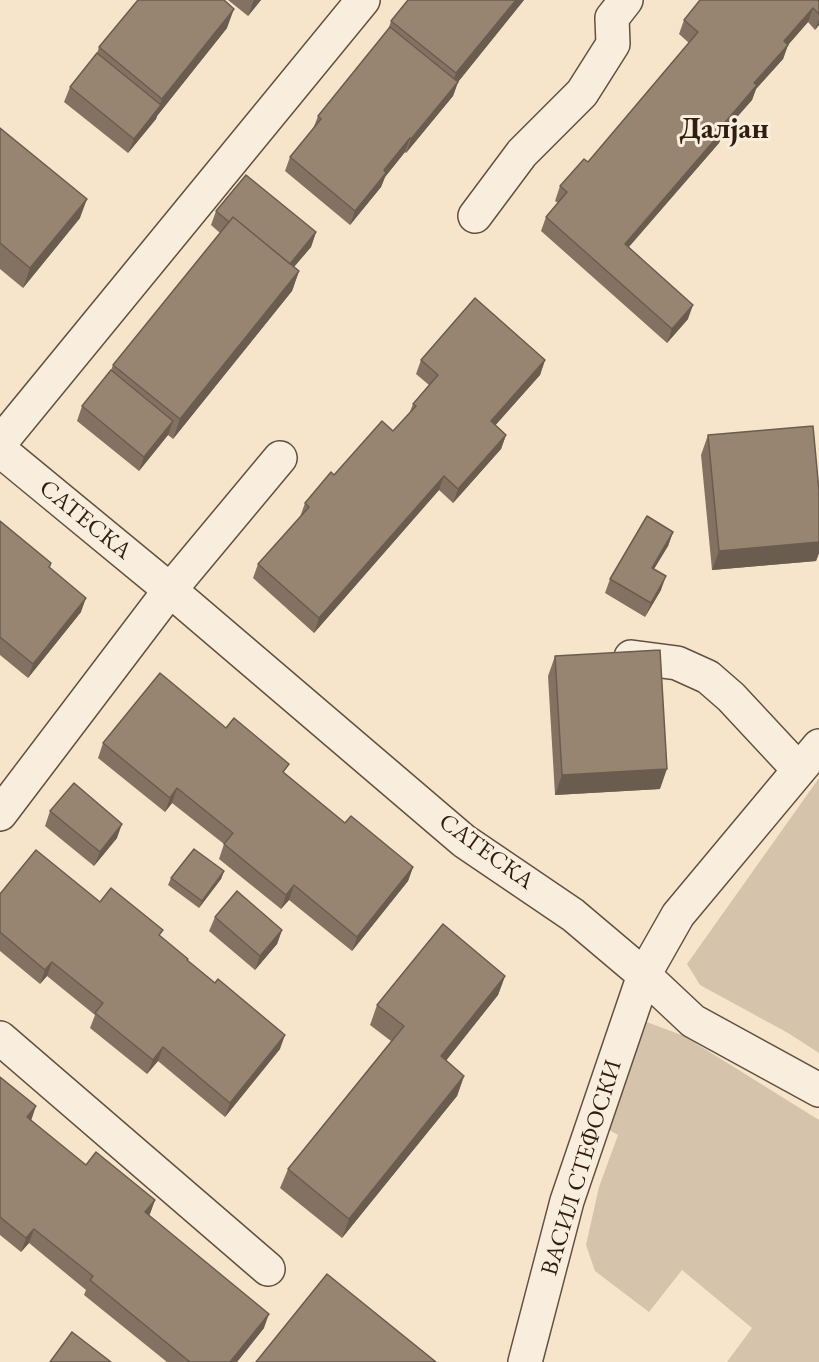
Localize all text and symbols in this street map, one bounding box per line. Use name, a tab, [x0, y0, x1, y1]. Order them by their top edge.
district label: Далјан	[679, 112, 769, 148]
street label: САТЕСКА	[33, 474, 137, 566]
street label: САТЕСКА	[433, 808, 539, 896]
street label: ВАСИЛ СТЕФОСКИ	[536, 1057, 628, 1279]

